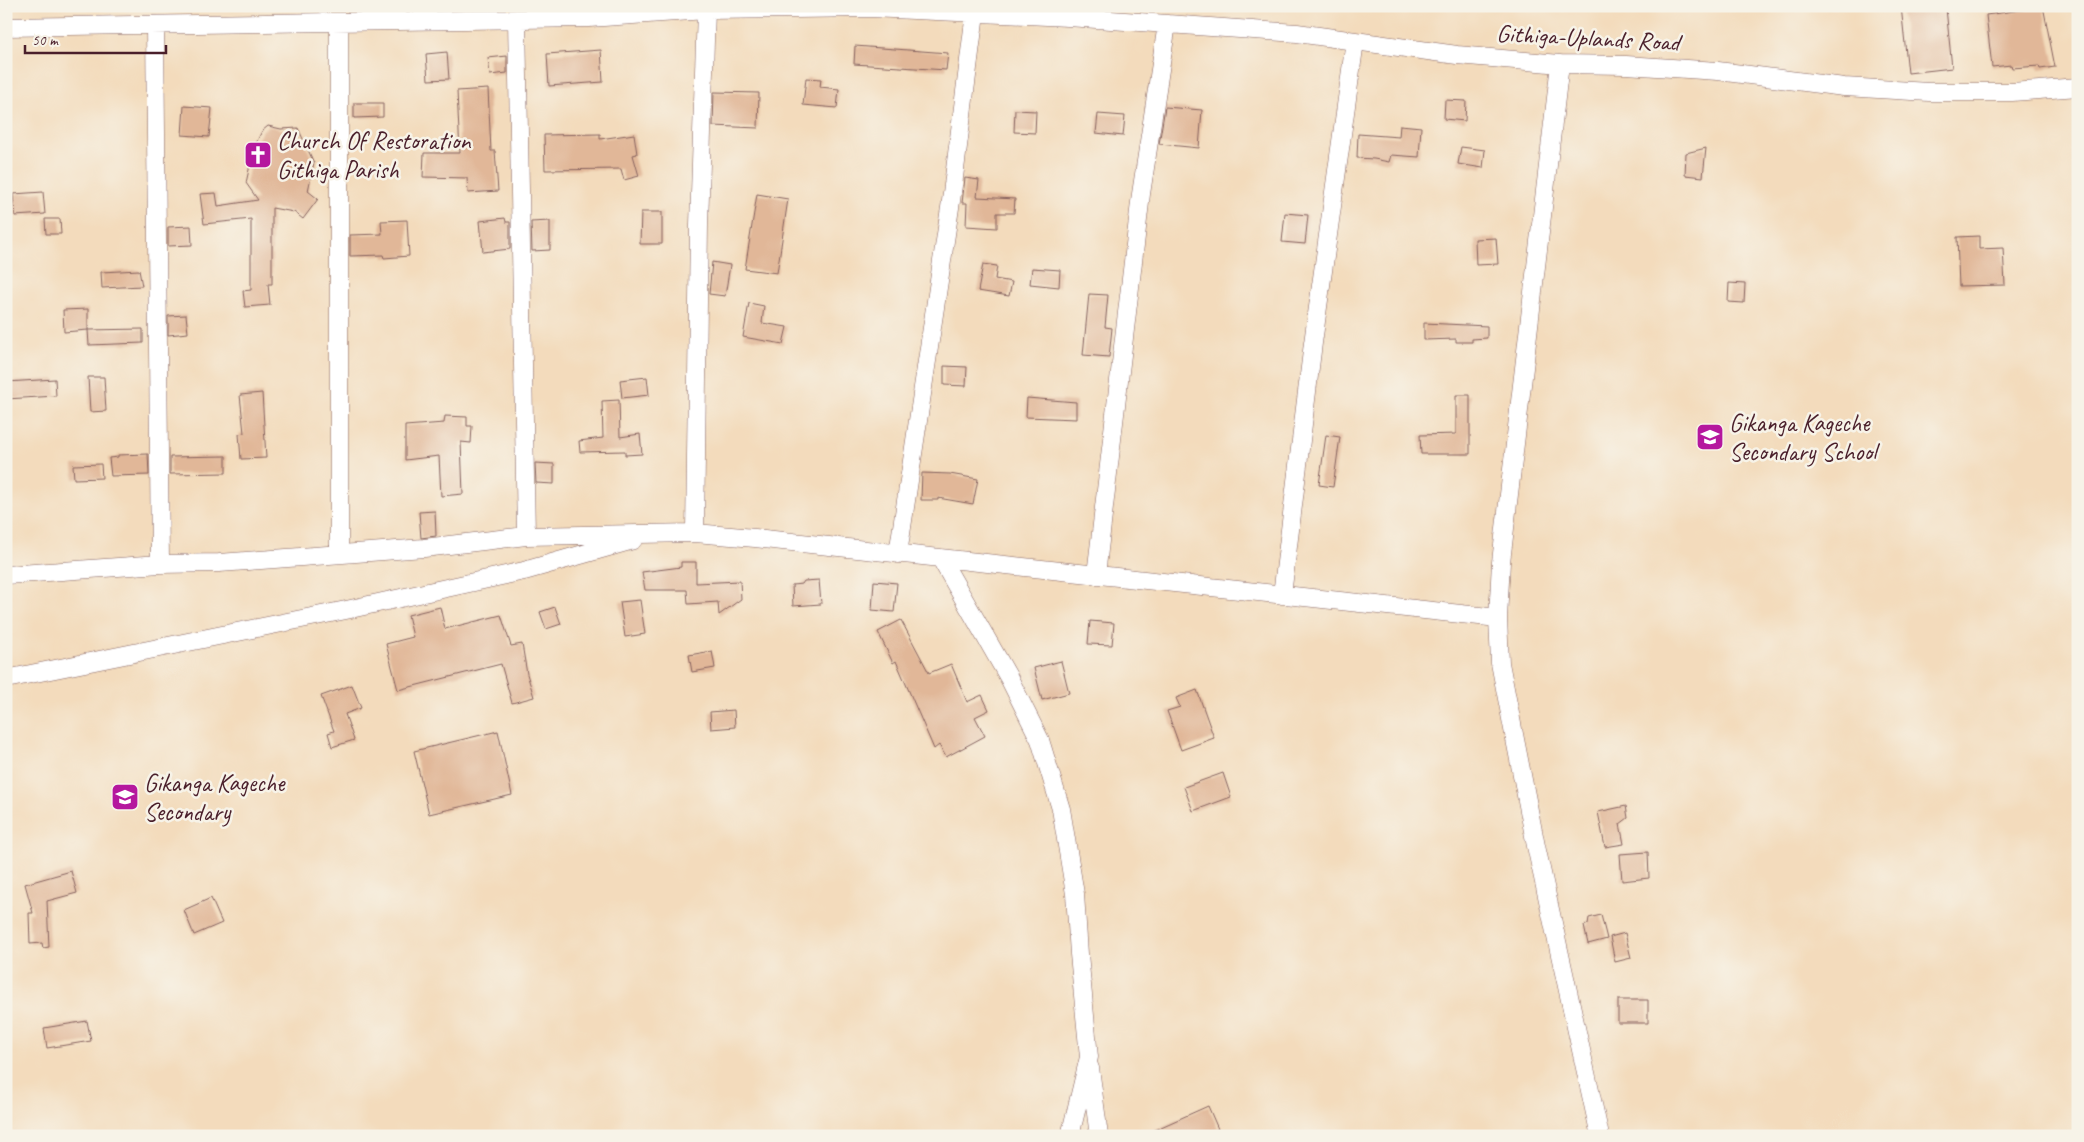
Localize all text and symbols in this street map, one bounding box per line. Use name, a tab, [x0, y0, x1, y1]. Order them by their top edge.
street label: Githiga-Uplands Road	[1496, 17, 1684, 59]
scale bar	[25, 22, 166, 54]
text: 50 m	[32, 31, 59, 50]
place label: Church Of Restoration Githiga Parish	[277, 125, 471, 186]
church icon: Church Of Restoration Githiga Parish	[243, 140, 273, 170]
place label: Gikanga Kageche Secondary School	[1729, 407, 1881, 468]
school or university icon: Gikanga Kageche Secondary School	[1695, 422, 1725, 452]
place label: Gikanga Kageche Secondary	[144, 767, 286, 828]
school or university icon: Gikanga Kageche Secondary	[110, 782, 140, 812]

